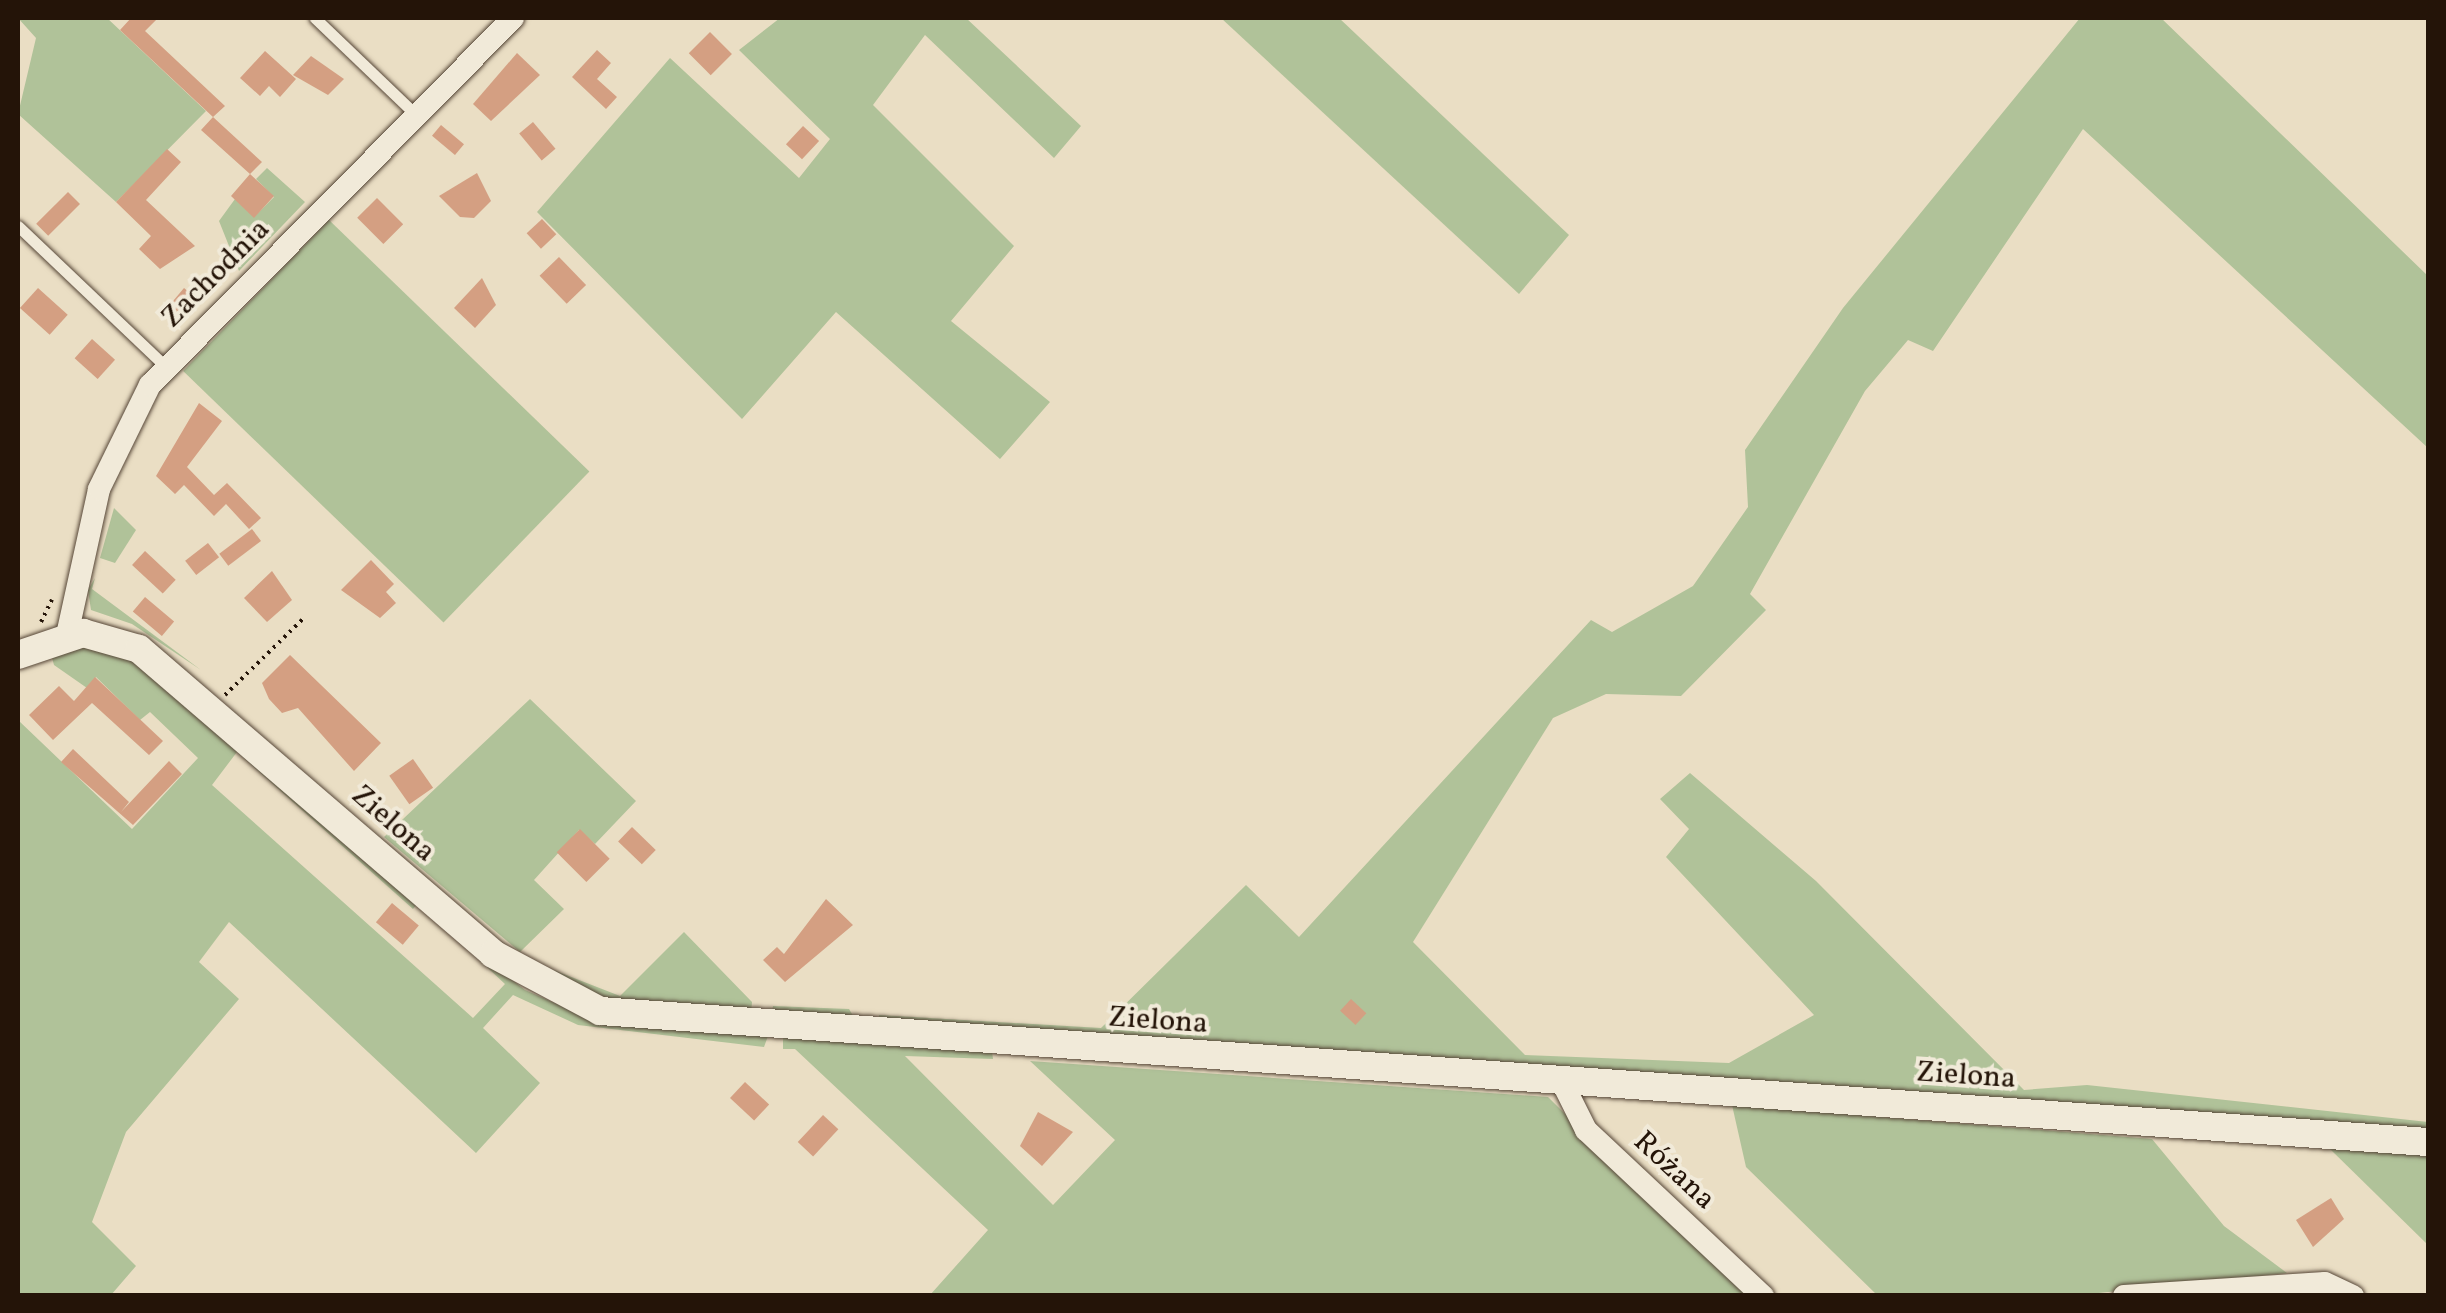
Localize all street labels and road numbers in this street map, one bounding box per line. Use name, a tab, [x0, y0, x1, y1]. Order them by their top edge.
street label: Zachodnia	[154, 212, 278, 336]
street label: Zielona	[343, 778, 443, 870]
street label: Zielona	[1107, 1000, 1209, 1042]
street label: Zielona	[1915, 1055, 2017, 1097]
street label: Różana	[1626, 1124, 1722, 1218]

